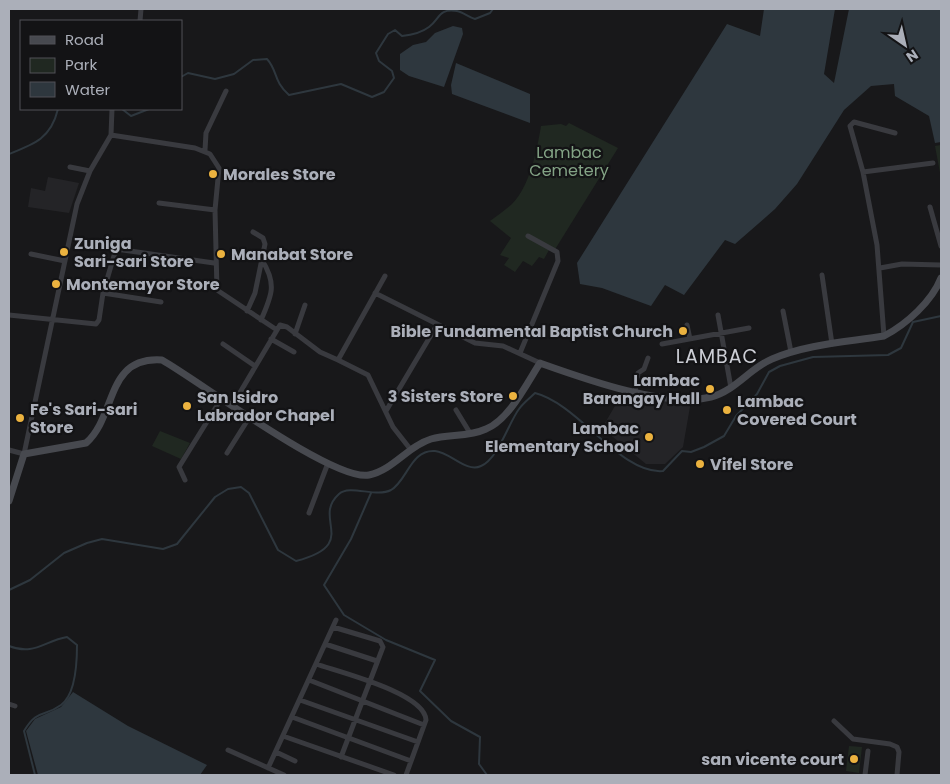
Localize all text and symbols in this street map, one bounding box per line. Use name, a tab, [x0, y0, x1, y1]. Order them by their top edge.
legend	[20, 20, 182, 110]
north arrow	[880, 20, 930, 70]
text: Road	[65, 29, 104, 50]
text: N	[902, 45, 922, 67]
text: Park	[65, 54, 97, 75]
text: Water	[65, 79, 111, 100]
park label: Lambac Cemetery	[529, 141, 609, 182]
place label: Morales Store	[223, 163, 336, 186]
marker: Morales Store	[207, 168, 219, 180]
place label: Zuniga Sari-sari Store	[74, 232, 194, 273]
place label: Manabat Store	[231, 243, 353, 266]
marker: Zuniga Sari-sari Store	[58, 246, 70, 258]
marker: Manabat Store	[215, 248, 227, 260]
place label: Montemayor Store	[66, 273, 220, 296]
marker: Montemayor Store	[50, 278, 62, 290]
place label: Bible Fundamental Baptist Church	[390, 320, 673, 343]
marker: Bible Fundamental Baptist Church	[677, 325, 689, 337]
district label: LAMBAC	[676, 343, 758, 370]
place label: Lambac Barangay Hall	[583, 369, 700, 410]
marker: Lambac Barangay Hall	[704, 383, 716, 395]
place label: 3 Sisters Store	[388, 385, 503, 408]
place label: San Isidro Labrador Chapel	[197, 386, 335, 427]
marker: 3 Sisters Store	[507, 390, 519, 402]
place label: Lambac Covered Court	[737, 390, 857, 431]
place label: Fe's Sari-sari Store	[30, 398, 137, 439]
marker: San Isidro Labrador Chapel	[181, 400, 193, 412]
marker: Lambac Covered Court	[721, 404, 733, 416]
marker: Fe's Sari-sari Store	[14, 412, 26, 424]
place label: Lambac Elementary School	[485, 417, 639, 458]
marker: Lambac Elementary School	[643, 431, 655, 443]
place label: Vifel Store	[710, 453, 794, 476]
marker: Vifel Store	[694, 458, 706, 470]
place label: san vicente court	[701, 748, 844, 771]
marker: san vicente court	[848, 753, 860, 765]

